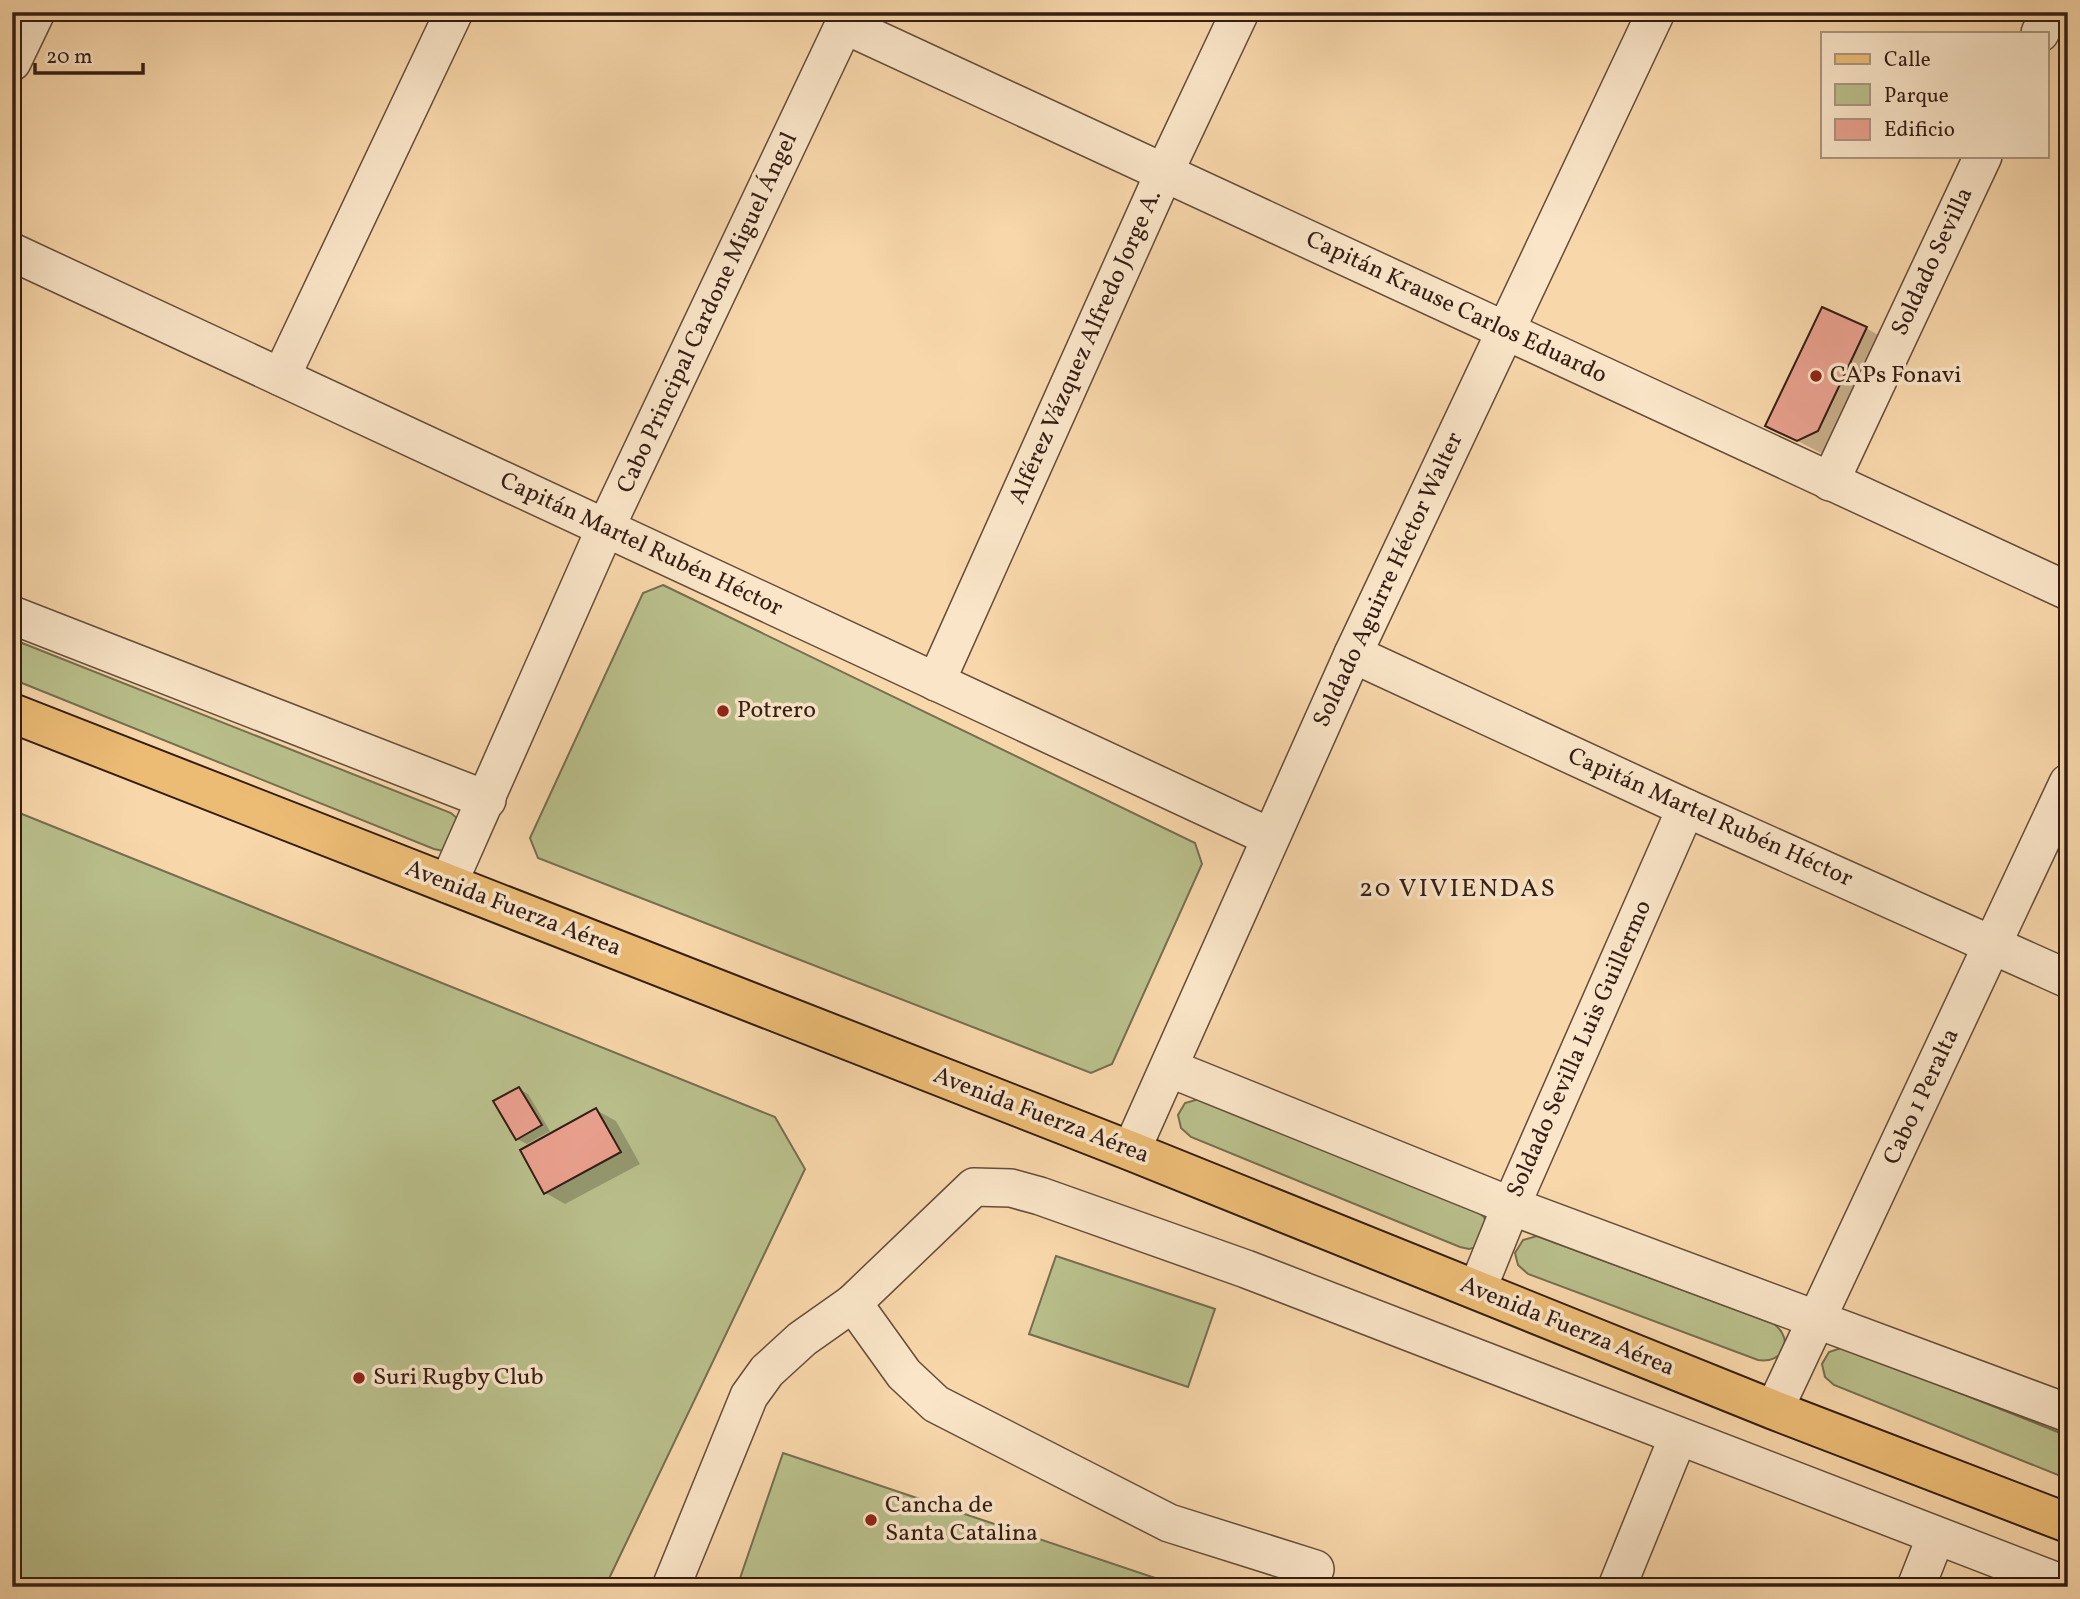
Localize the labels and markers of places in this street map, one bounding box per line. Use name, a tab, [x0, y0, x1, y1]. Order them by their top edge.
place label: CAPs Fonavi	[1830, 359, 1962, 393]
marker: CAPs Fonavi	[1808, 368, 1824, 384]
place label: Potrero	[737, 694, 816, 728]
marker: Potrero	[715, 703, 731, 719]
place label: Suri Rugby Club	[373, 1361, 544, 1395]
marker: Suri Rugby Club	[351, 1370, 367, 1386]
place label: Cancha de Santa Catalina	[885, 1489, 1038, 1551]
marker: Cancha de Santa Catalina	[863, 1512, 879, 1528]

